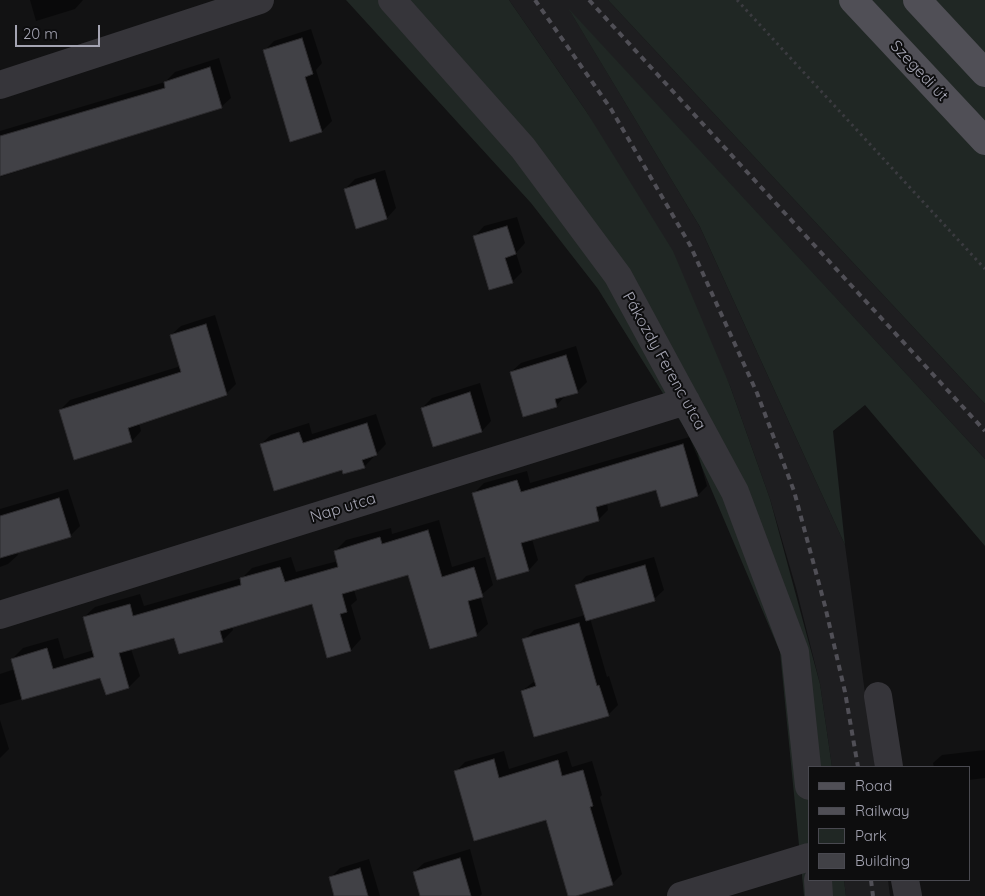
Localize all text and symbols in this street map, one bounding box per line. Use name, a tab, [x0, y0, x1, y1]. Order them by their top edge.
scale bar	[18, 15, 102, 47]
text: 20 m	[23, 24, 58, 43]
street label: Szegedi út	[886, 37, 952, 105]
street label: Pákozdy Ferenc utca	[618, 289, 710, 433]
street label: Nap utca	[308, 489, 378, 527]
legend	[808, 766, 970, 881]
text: Road	[855, 776, 892, 795]
text: Railway	[855, 801, 910, 820]
text: Park	[855, 826, 887, 845]
text: Building	[855, 851, 910, 870]

